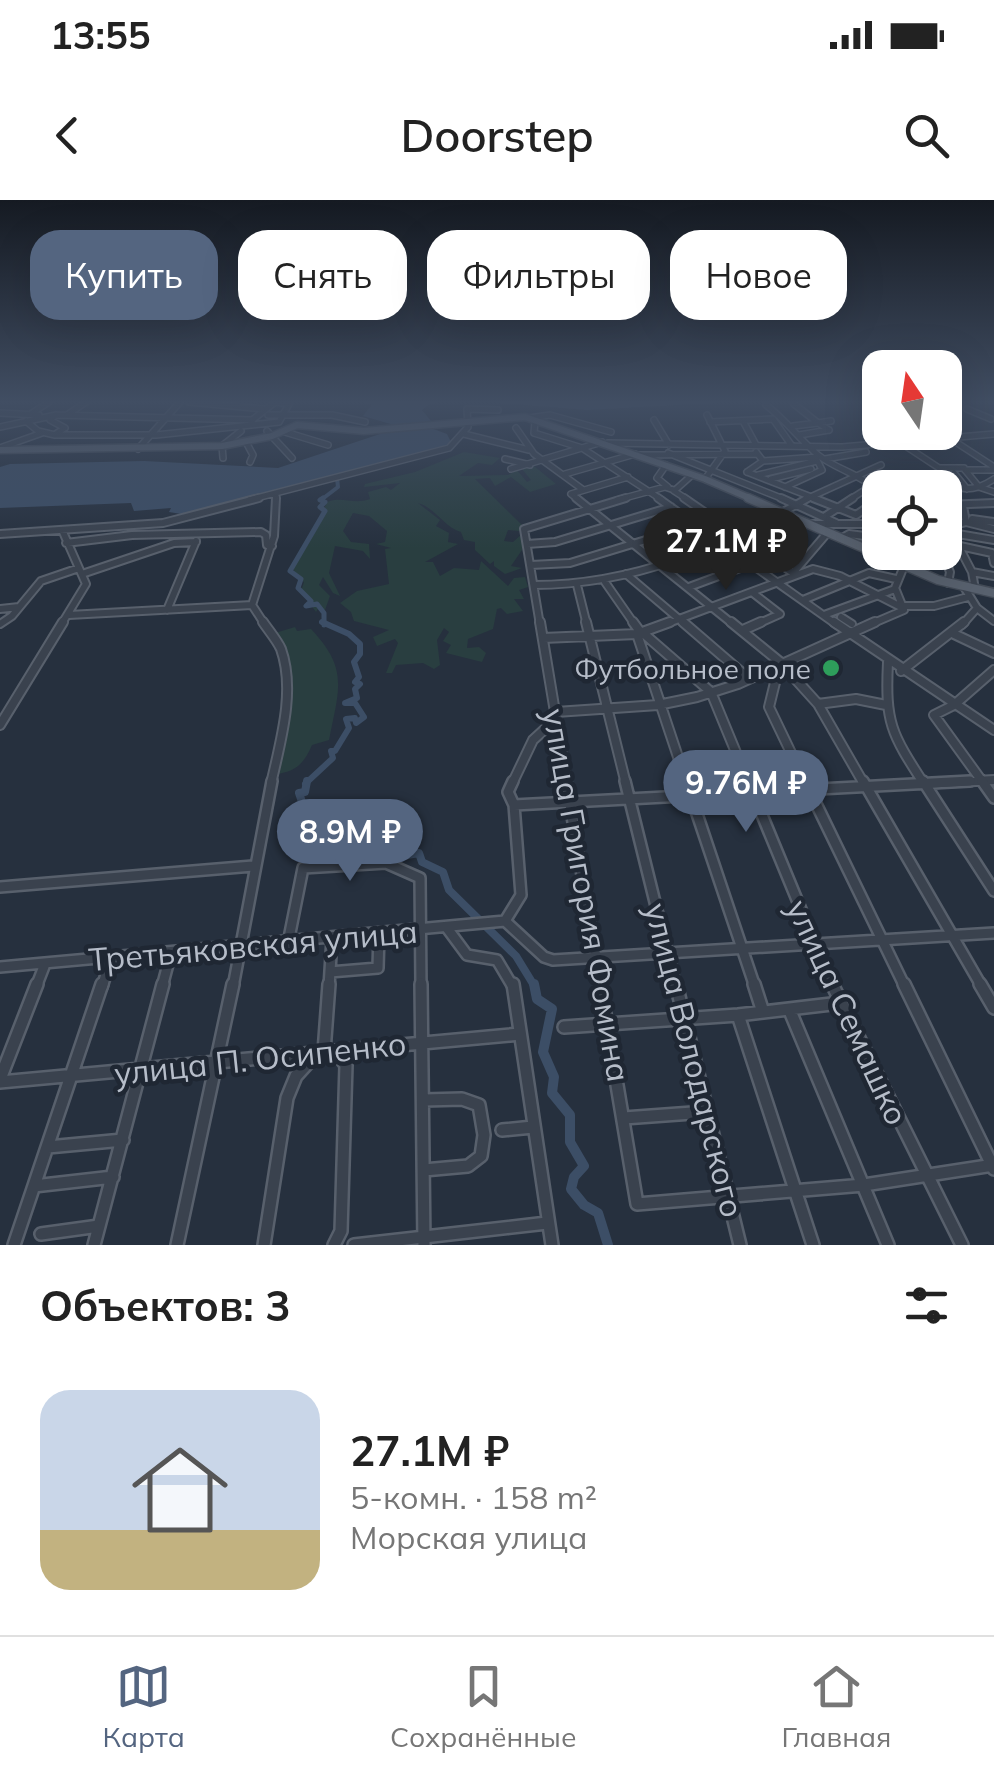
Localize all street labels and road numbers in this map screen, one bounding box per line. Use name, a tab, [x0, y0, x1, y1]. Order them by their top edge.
street label: улица Григория Фомина	[534, 705, 640, 1085]
street label: улица Семашко	[778, 893, 918, 1131]
street label: улица Володарского	[637, 899, 753, 1221]
street label: Третьяковская улица	[87, 911, 419, 979]
street label: улица П. Осипенко	[112, 1023, 408, 1093]

